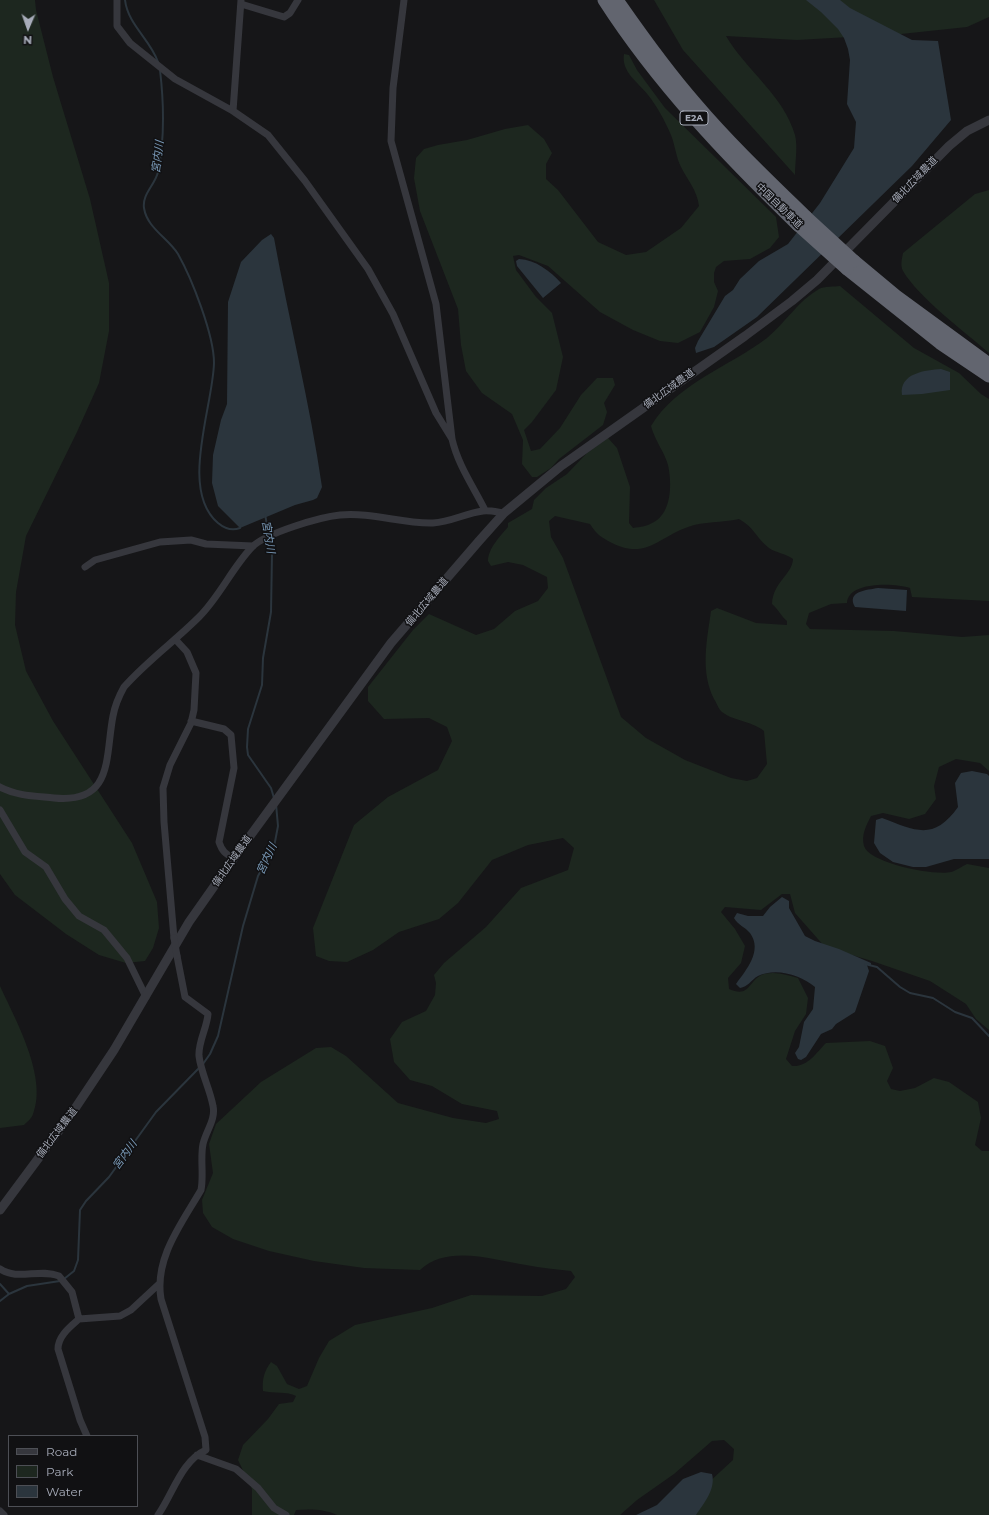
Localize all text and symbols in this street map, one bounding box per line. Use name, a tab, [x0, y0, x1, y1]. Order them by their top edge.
north arrow	[8, 8, 48, 48]
text: N	[23, 33, 32, 47]
road number: E2A	[680, 111, 708, 125]
water label: 宮内川	[149, 140, 167, 174]
street label: 備北広域農道	[890, 154, 940, 206]
street label: 中国自動車道	[753, 181, 805, 231]
street label: 備北広域農道	[641, 367, 697, 411]
water label: 宮内川	[259, 520, 277, 554]
street label: 備北広域農道	[403, 575, 451, 629]
street label: 備北広域農道	[210, 833, 254, 889]
water label: 宮内川	[254, 841, 280, 877]
street label: 備北広域農道	[34, 1105, 80, 1161]
water label: 宮内川	[110, 1138, 140, 1172]
legend	[8, 1435, 138, 1507]
text: Road	[46, 1444, 77, 1459]
text: Park	[46, 1464, 73, 1479]
text: Water	[46, 1484, 82, 1499]

